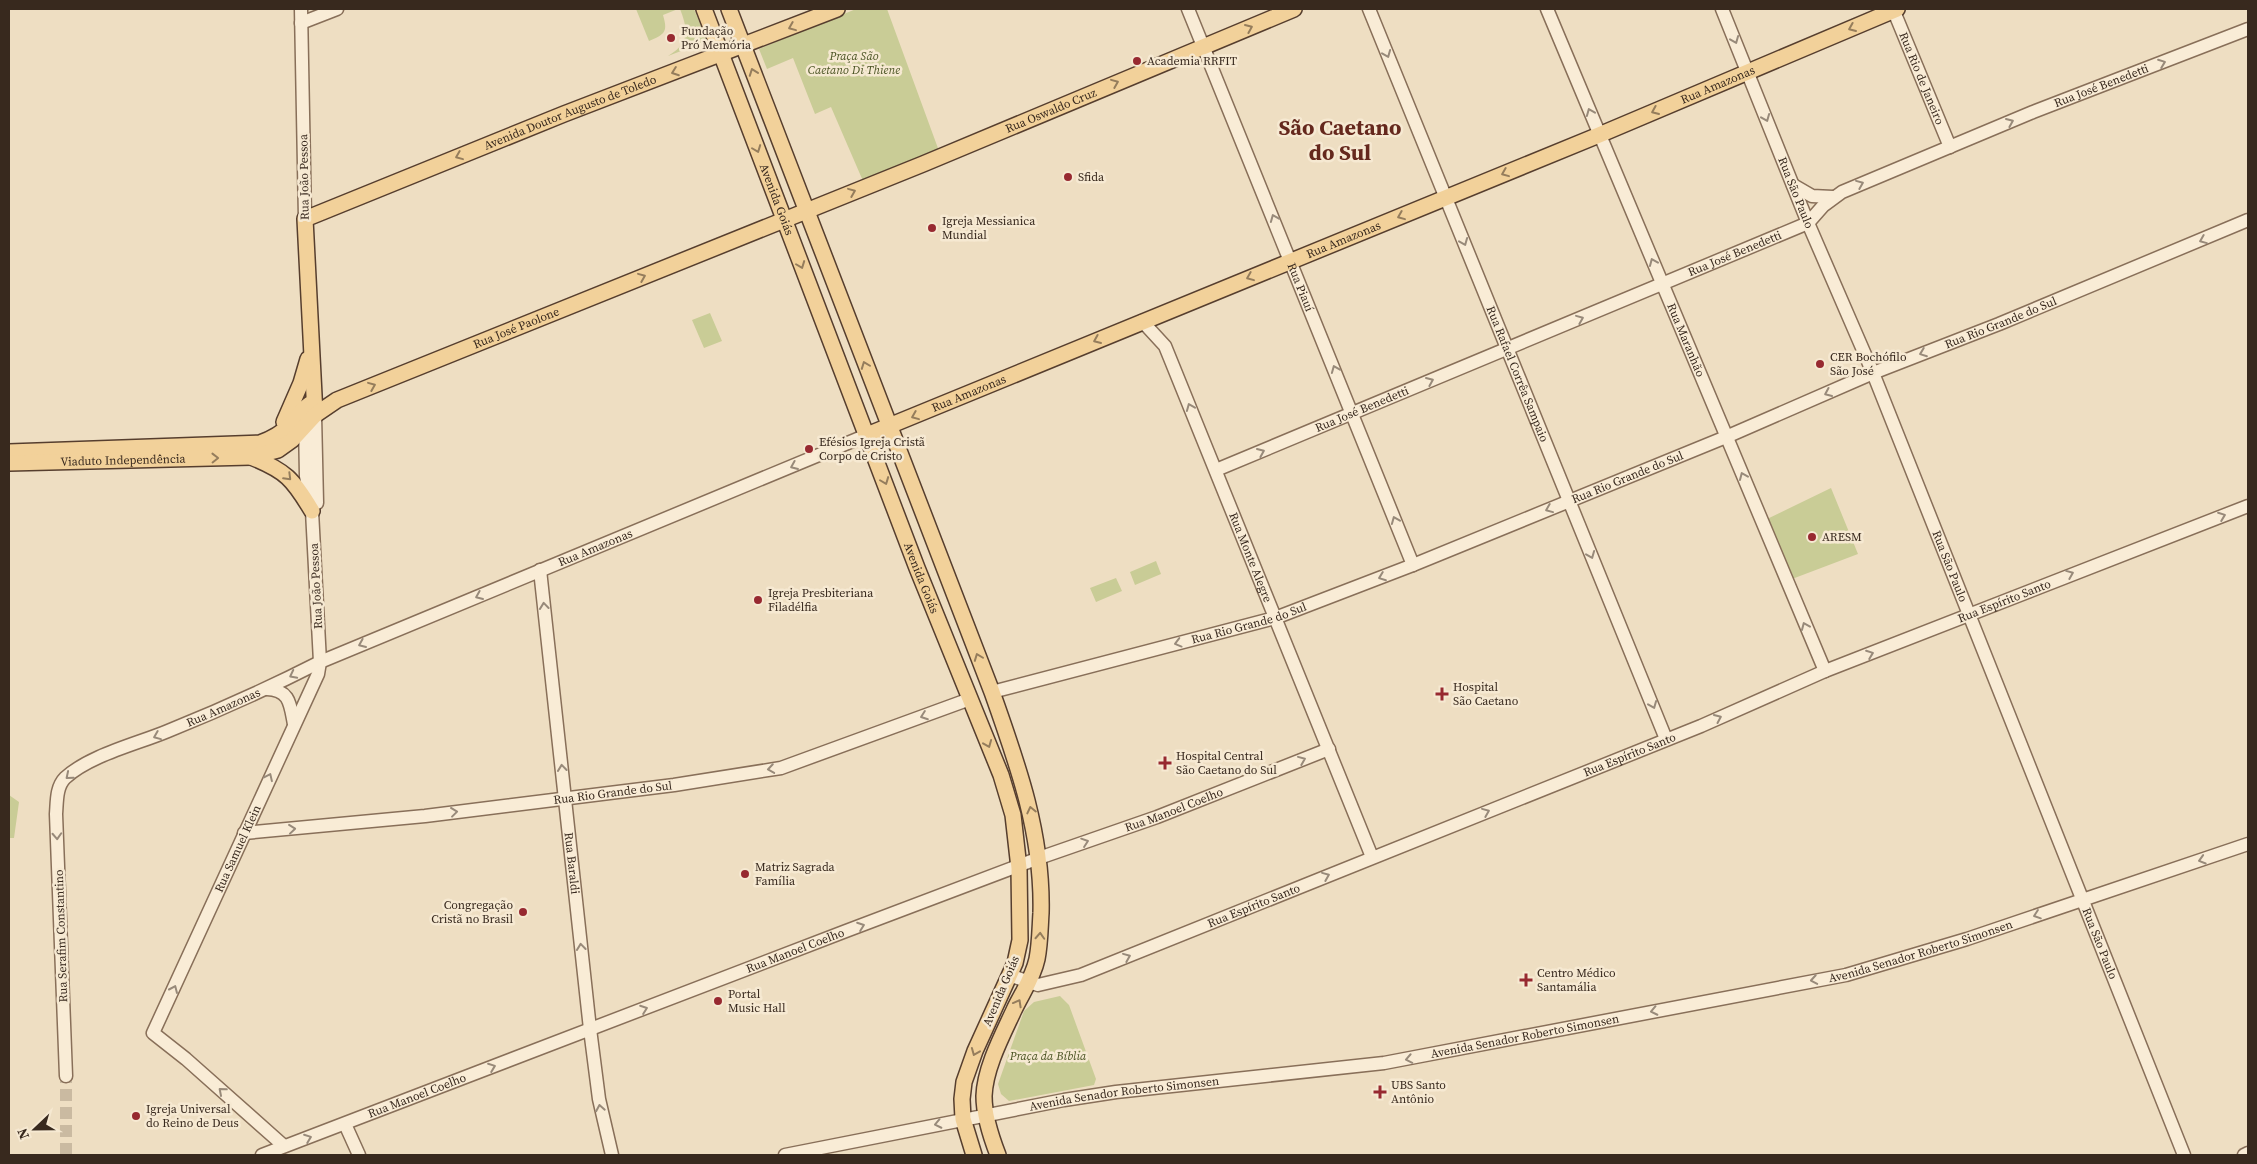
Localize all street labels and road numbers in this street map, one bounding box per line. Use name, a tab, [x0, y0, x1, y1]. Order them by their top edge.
street label: Rua Rio de Janeiro	[1895, 30, 1948, 127]
street label: Rua José Benedetti	[2052, 60, 2151, 111]
street label: Rua Amazonas	[1678, 62, 1757, 108]
street label: Avenida Doutor Augusto de Toledo	[482, 71, 659, 154]
street label: Rua Oswaldo Cruz	[1003, 84, 1099, 137]
street label: Rua João Pessoa	[295, 133, 313, 220]
street label: Rua São Paulo	[1774, 155, 1818, 231]
street label: Avenida Goiás	[756, 162, 798, 238]
street label: Rua Amazonas	[1304, 217, 1383, 262]
street label: Rua José Benedetti	[1685, 227, 1784, 280]
street label: Rua Piauí	[1284, 260, 1318, 314]
street label: Rua Rio Grande do Sul	[1942, 293, 2059, 352]
street label: Rua Maranhão	[1663, 301, 1709, 380]
street label: Rua José Paolone	[471, 303, 562, 352]
street label: Rua Rafael Corrêa Sampaio	[1483, 304, 1552, 445]
street label: Rua Amazonas	[929, 371, 1008, 416]
street label: Rua José Benedetti	[1313, 382, 1411, 436]
street label: Rua Rio Grande do Sul	[1569, 447, 1686, 507]
street label: Viaduto Independência	[60, 451, 187, 470]
street label: Rua Monte Alegre	[1225, 510, 1276, 605]
street label: Rua Amazonas	[556, 525, 635, 570]
street label: Rua São Paulo	[1928, 528, 1971, 605]
street label: Avenida Goiás	[900, 540, 943, 616]
street label: Rua João Pessoa	[306, 542, 326, 629]
street label: Rua Espírito Santo	[1955, 576, 2053, 626]
street label: Rua Rio Grande do Sul	[1190, 598, 1309, 648]
street label: Rua Amazonas	[184, 684, 263, 731]
street label: Rua Espírito Santo	[1581, 729, 1679, 780]
street label: Rua Rio Grande do Sul	[553, 777, 673, 808]
street label: Rua Manoel Coelho	[1122, 784, 1226, 836]
street label: Rua Samuel Klein	[211, 802, 265, 895]
street label: Rua Baraldi	[561, 831, 583, 895]
street label: Rua Serafim Constantino	[51, 869, 71, 1003]
street label: Rua Espírito Santo	[1205, 880, 1303, 931]
street label: Rua São Paulo	[2078, 905, 2121, 982]
street label: Avenida Senador Roberto Simonsen	[1827, 916, 2015, 986]
street label: Rua Manoel Coelho	[744, 924, 847, 977]
street label: Avenida Goiás	[979, 953, 1023, 1029]
street label: Avenida Senador Roberto Simonsen	[1429, 1010, 1620, 1062]
street label: Rua Manoel Coelho	[366, 1069, 469, 1122]
street label: Avenida Senador Roberto Simonsen	[1028, 1073, 1220, 1115]

